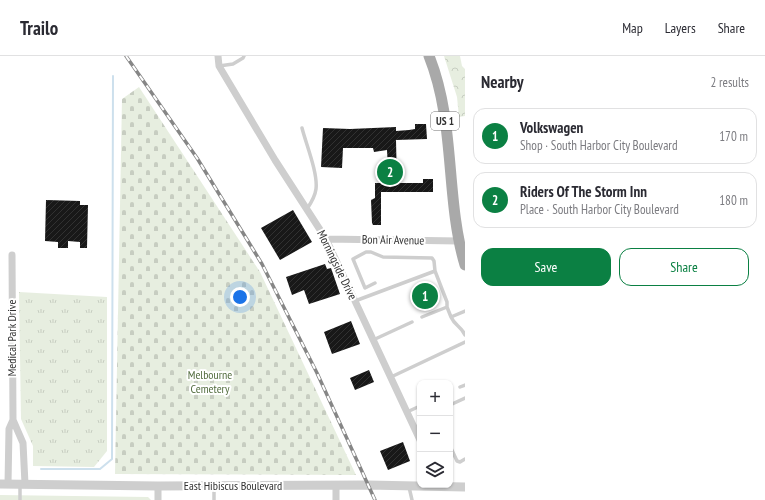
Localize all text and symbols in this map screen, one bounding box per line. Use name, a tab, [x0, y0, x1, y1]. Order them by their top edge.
text: Trailo	[20, 16, 58, 40]
text: Map	[622, 19, 643, 37]
text: Layers	[665, 19, 696, 37]
text: Share	[718, 19, 745, 37]
text: Nearby	[481, 71, 524, 93]
text: 2 results	[710, 74, 749, 91]
road number: US 1	[431, 112, 459, 130]
text: Volkswagen	[520, 118, 583, 137]
text: 1	[492, 128, 498, 145]
text: 170 m	[719, 128, 748, 145]
text: Shop · South Harbor City Boulevard	[520, 137, 678, 154]
pin: 2	[377, 157, 403, 187]
text: Riders Of The Storm Inn	[520, 182, 647, 201]
text: 2	[492, 192, 498, 209]
text: 180 m	[719, 192, 748, 209]
text: Place · South Harbor City Boulevard	[520, 201, 679, 218]
street label: Morningside Drive	[314, 228, 361, 302]
street label: Bon Air Avenue	[362, 231, 424, 248]
button: Save	[481, 248, 611, 286]
button: Share	[619, 248, 749, 286]
pin: 1	[412, 281, 438, 311]
your location	[230, 287, 250, 307]
street label: Medical Park Drive	[4, 300, 19, 376]
park label: Melbourne Cemetery	[188, 367, 232, 396]
map controls	[417, 380, 453, 488]
button: +	[417, 380, 453, 416]
button: −	[417, 416, 453, 452]
button: layers	[417, 452, 453, 488]
street label: East Hibiscus Boulevard	[184, 478, 282, 493]

